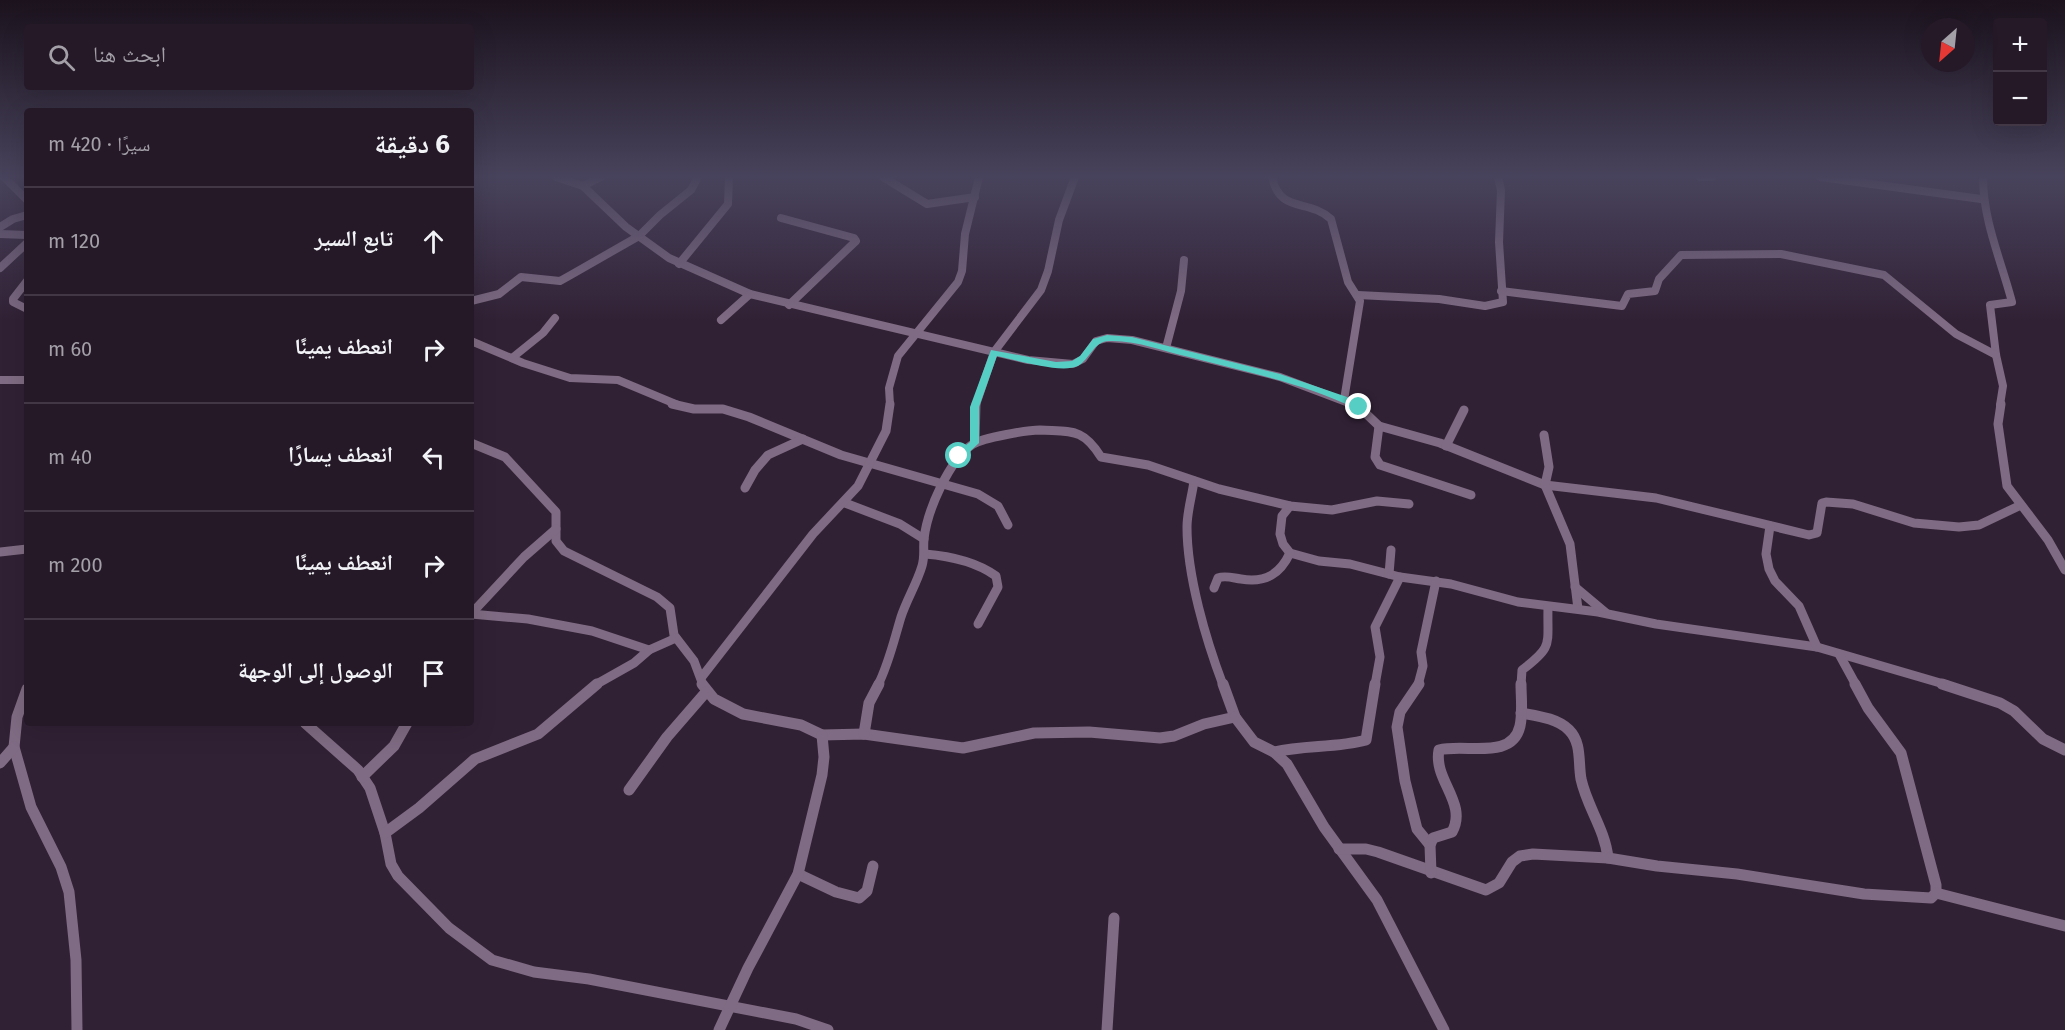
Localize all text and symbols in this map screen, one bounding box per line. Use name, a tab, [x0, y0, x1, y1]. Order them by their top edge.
north arrow	[1921, 18, 1975, 72]
map controls	[1993, 18, 2047, 126]
button: +	[1993, 18, 2047, 72]
search box	[24, 24, 474, 90]
icon: search	[45, 41, 78, 74]
text: ابحث هنا	[93, 41, 166, 68]
button: −	[1993, 72, 2047, 126]
text: 6 دقيقة	[375, 129, 450, 160]
text: سيرًا · 420 m	[48, 132, 150, 156]
text: تابع السير	[314, 225, 393, 252]
icon: ahead	[417, 225, 450, 258]
text: 120 m	[48, 229, 100, 253]
text: انعطف يمينًا	[294, 333, 393, 360]
icon: right	[417, 333, 450, 366]
text: 60 m	[48, 337, 92, 361]
route end	[1345, 393, 1371, 419]
text: انعطف يسارًا	[288, 441, 393, 468]
icon: left	[417, 441, 450, 474]
route start	[945, 442, 971, 468]
text: 40 m	[48, 445, 92, 469]
text: انعطف يمينًا	[294, 549, 393, 576]
icon: right	[417, 549, 450, 582]
text: 200 m	[48, 553, 103, 577]
text: الوصول إلى الوجهة	[238, 657, 393, 684]
icon: arrive	[417, 657, 450, 690]

